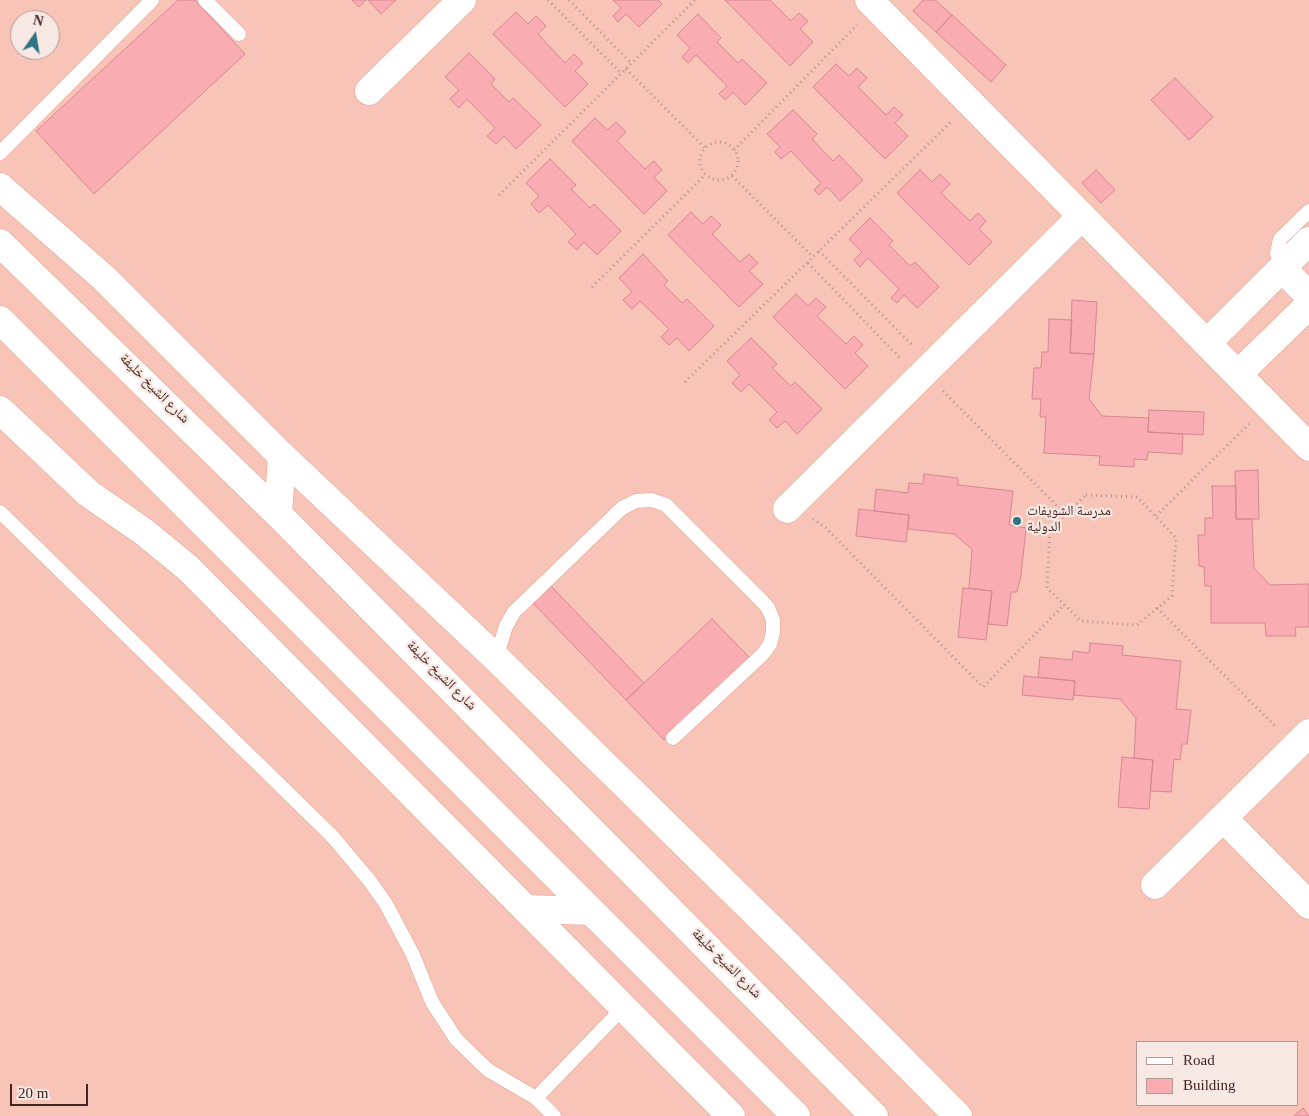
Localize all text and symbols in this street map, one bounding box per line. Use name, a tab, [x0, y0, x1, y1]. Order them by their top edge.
north arrow	[10, 10, 60, 60]
text: N	[32, 12, 45, 29]
street label: شارع الشيخ خليفة	[115, 352, 191, 428]
place label: مدرسة الشويفات الدولية	[1027, 505, 1111, 538]
marker: مدرسة الشويفات الدولية	[1011, 515, 1023, 527]
street label: شارع الشيخ خليفة	[402, 639, 478, 715]
street label: شارع الشيخ خليفة	[687, 927, 763, 1003]
legend	[1136, 1041, 1299, 1106]
text: Road	[1183, 1052, 1215, 1068]
scale bar	[12, 1074, 90, 1106]
text: Building	[1183, 1077, 1236, 1093]
text: 20 m	[18, 1085, 48, 1101]

